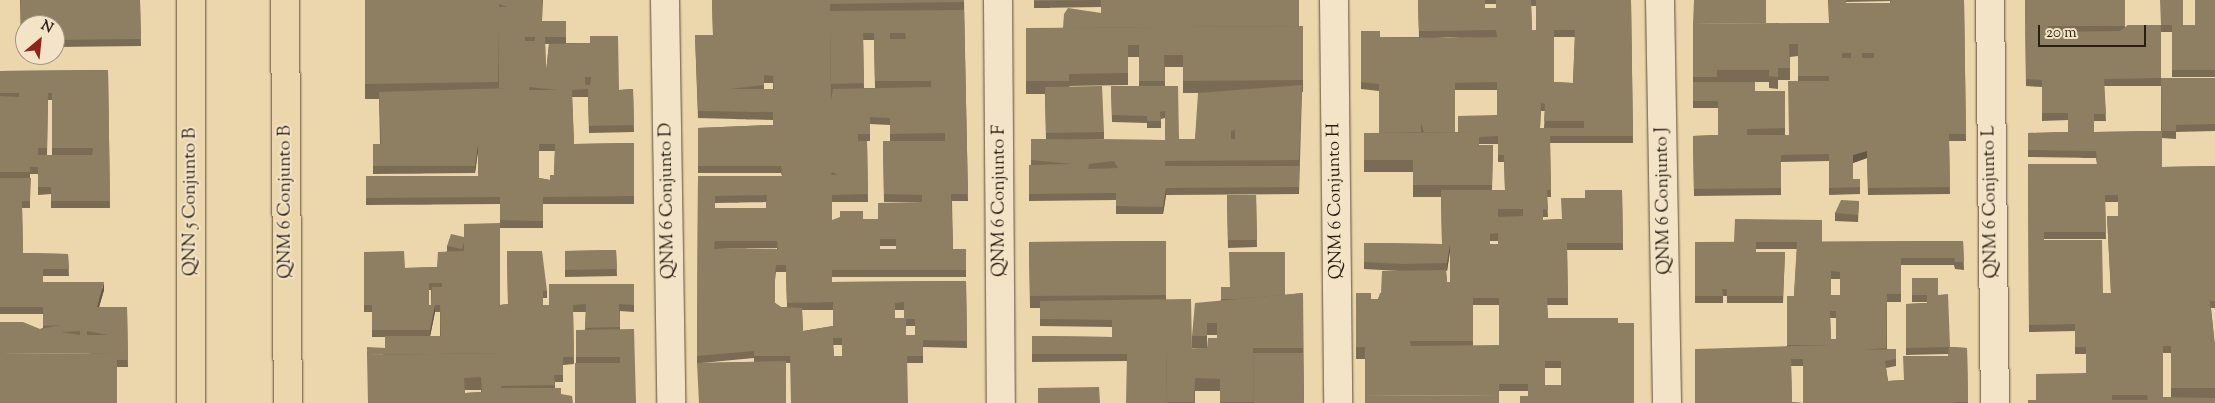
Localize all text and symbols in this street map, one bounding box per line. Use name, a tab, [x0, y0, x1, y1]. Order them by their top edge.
north arrow	[15, 15, 65, 65]
scale bar	[2040, 15, 2148, 47]
text: N	[37, 16, 56, 39]
text: 20 m	[2046, 23, 2077, 44]
street label: QNM 6 Conjunto D	[656, 123, 680, 279]
street label: QNM 6 Conjunto H	[1324, 123, 1348, 279]
street label: QNM 6 Conjunto B	[275, 125, 297, 279]
street label: QNM 6 Conjunto F	[989, 125, 1011, 277]
street label: QNM 6 Conjunto L	[1979, 125, 2003, 279]
street label: QNM 6 Conjunto J	[1652, 127, 1676, 275]
street label: QNN 5 Conjunto B	[180, 128, 202, 276]

